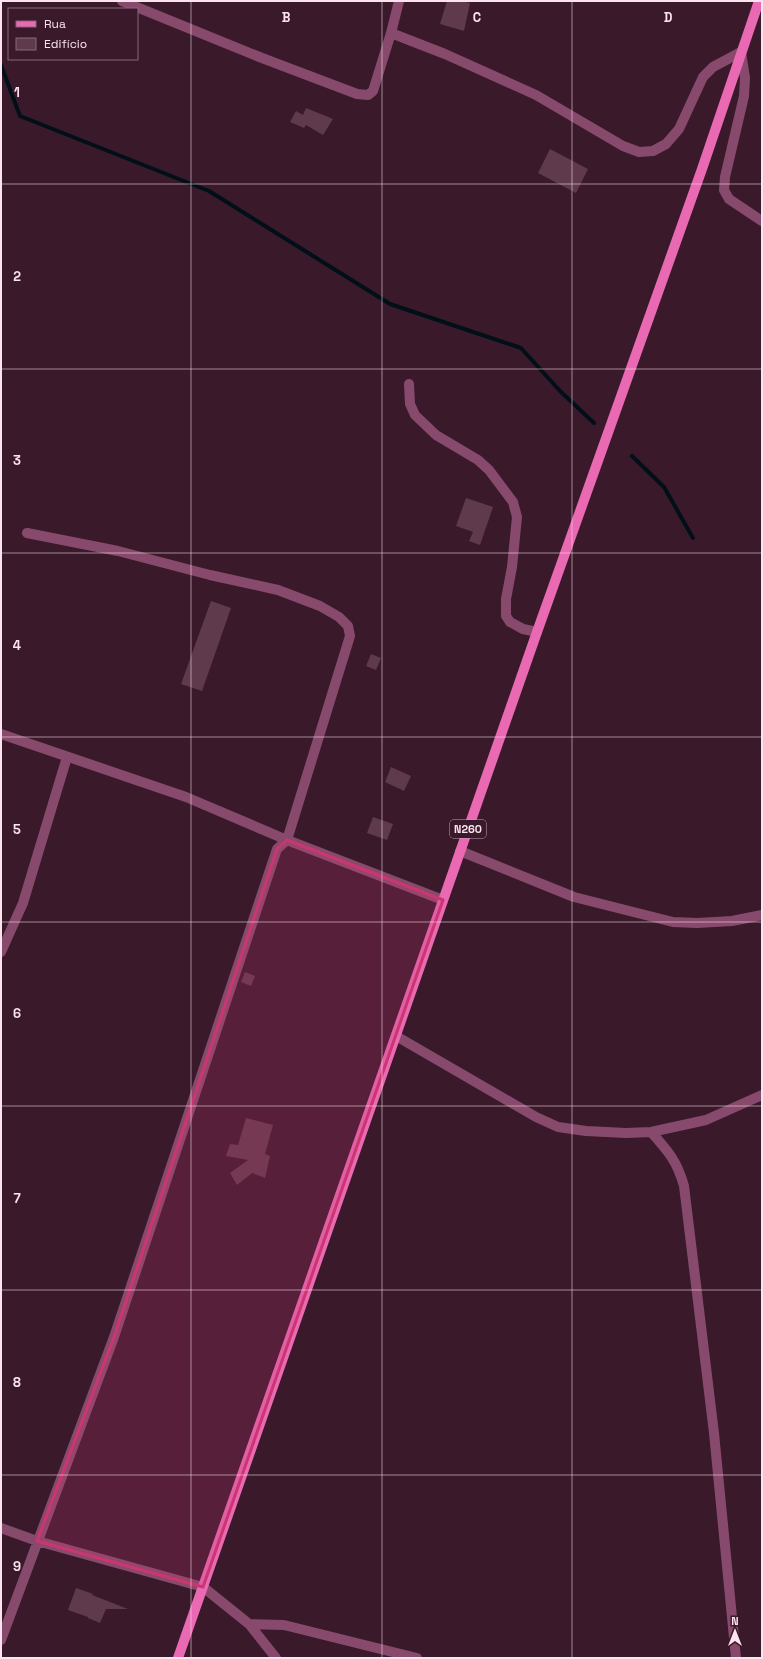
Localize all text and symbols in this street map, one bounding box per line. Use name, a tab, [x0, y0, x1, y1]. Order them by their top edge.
legend	[8, 8, 138, 60]
text: B	[282, 9, 291, 26]
text: C	[473, 9, 481, 26]
text: D	[664, 9, 673, 26]
text: Rua	[44, 16, 66, 32]
text: Edifício	[44, 36, 87, 52]
text: 1	[14, 84, 20, 101]
text: 2	[13, 268, 21, 285]
text: 3	[13, 452, 21, 469]
text: 4	[13, 637, 21, 654]
road number: N260	[450, 820, 486, 838]
text: 5	[13, 821, 21, 838]
text: 6	[13, 1005, 21, 1022]
text: 7	[13, 1190, 21, 1207]
text: 8	[13, 1374, 21, 1391]
text: 9	[13, 1558, 21, 1575]
north arrow	[715, 1611, 755, 1651]
text: N	[731, 1614, 739, 1628]

